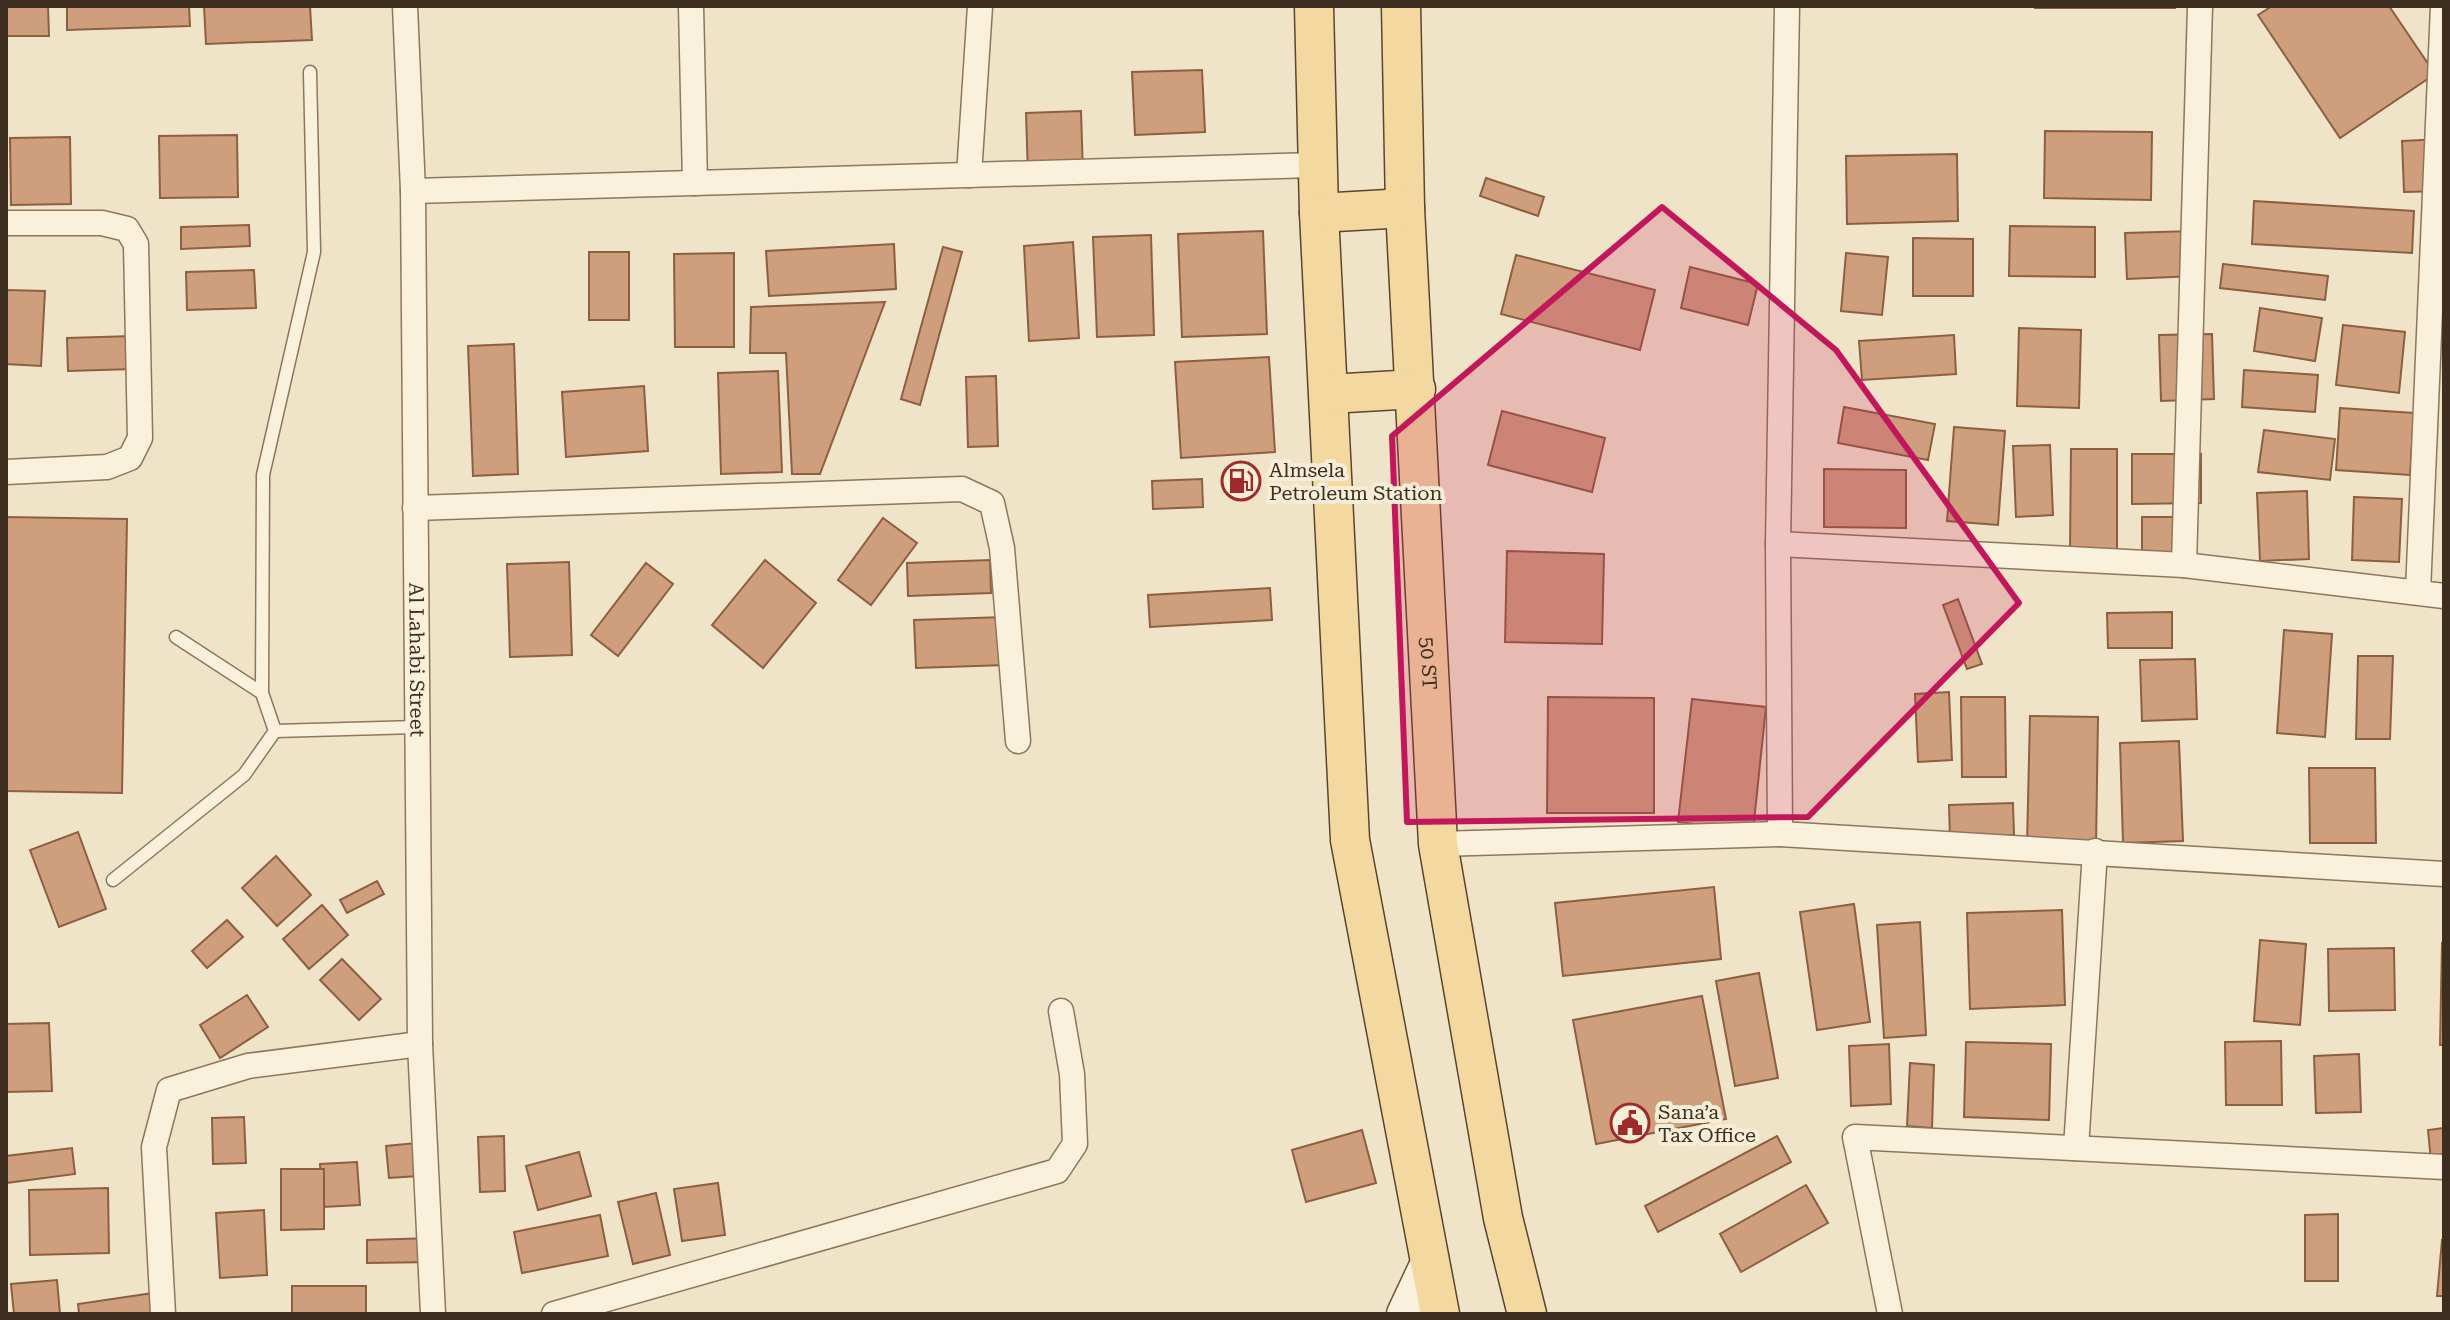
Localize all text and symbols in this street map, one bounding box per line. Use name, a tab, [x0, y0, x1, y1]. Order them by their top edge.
place label: Almsela Petroleum Station	[1269, 458, 1443, 505]
fuel station icon: Almsela Petroleum Station	[1220, 460, 1262, 502]
street label: Al Lahabi Street	[404, 582, 429, 738]
street label: 50 ST	[1415, 636, 1442, 690]
place label: Sana’a Tax Office	[1658, 1100, 1756, 1147]
public building icon: Sana’a Tax Office	[1609, 1102, 1651, 1144]

